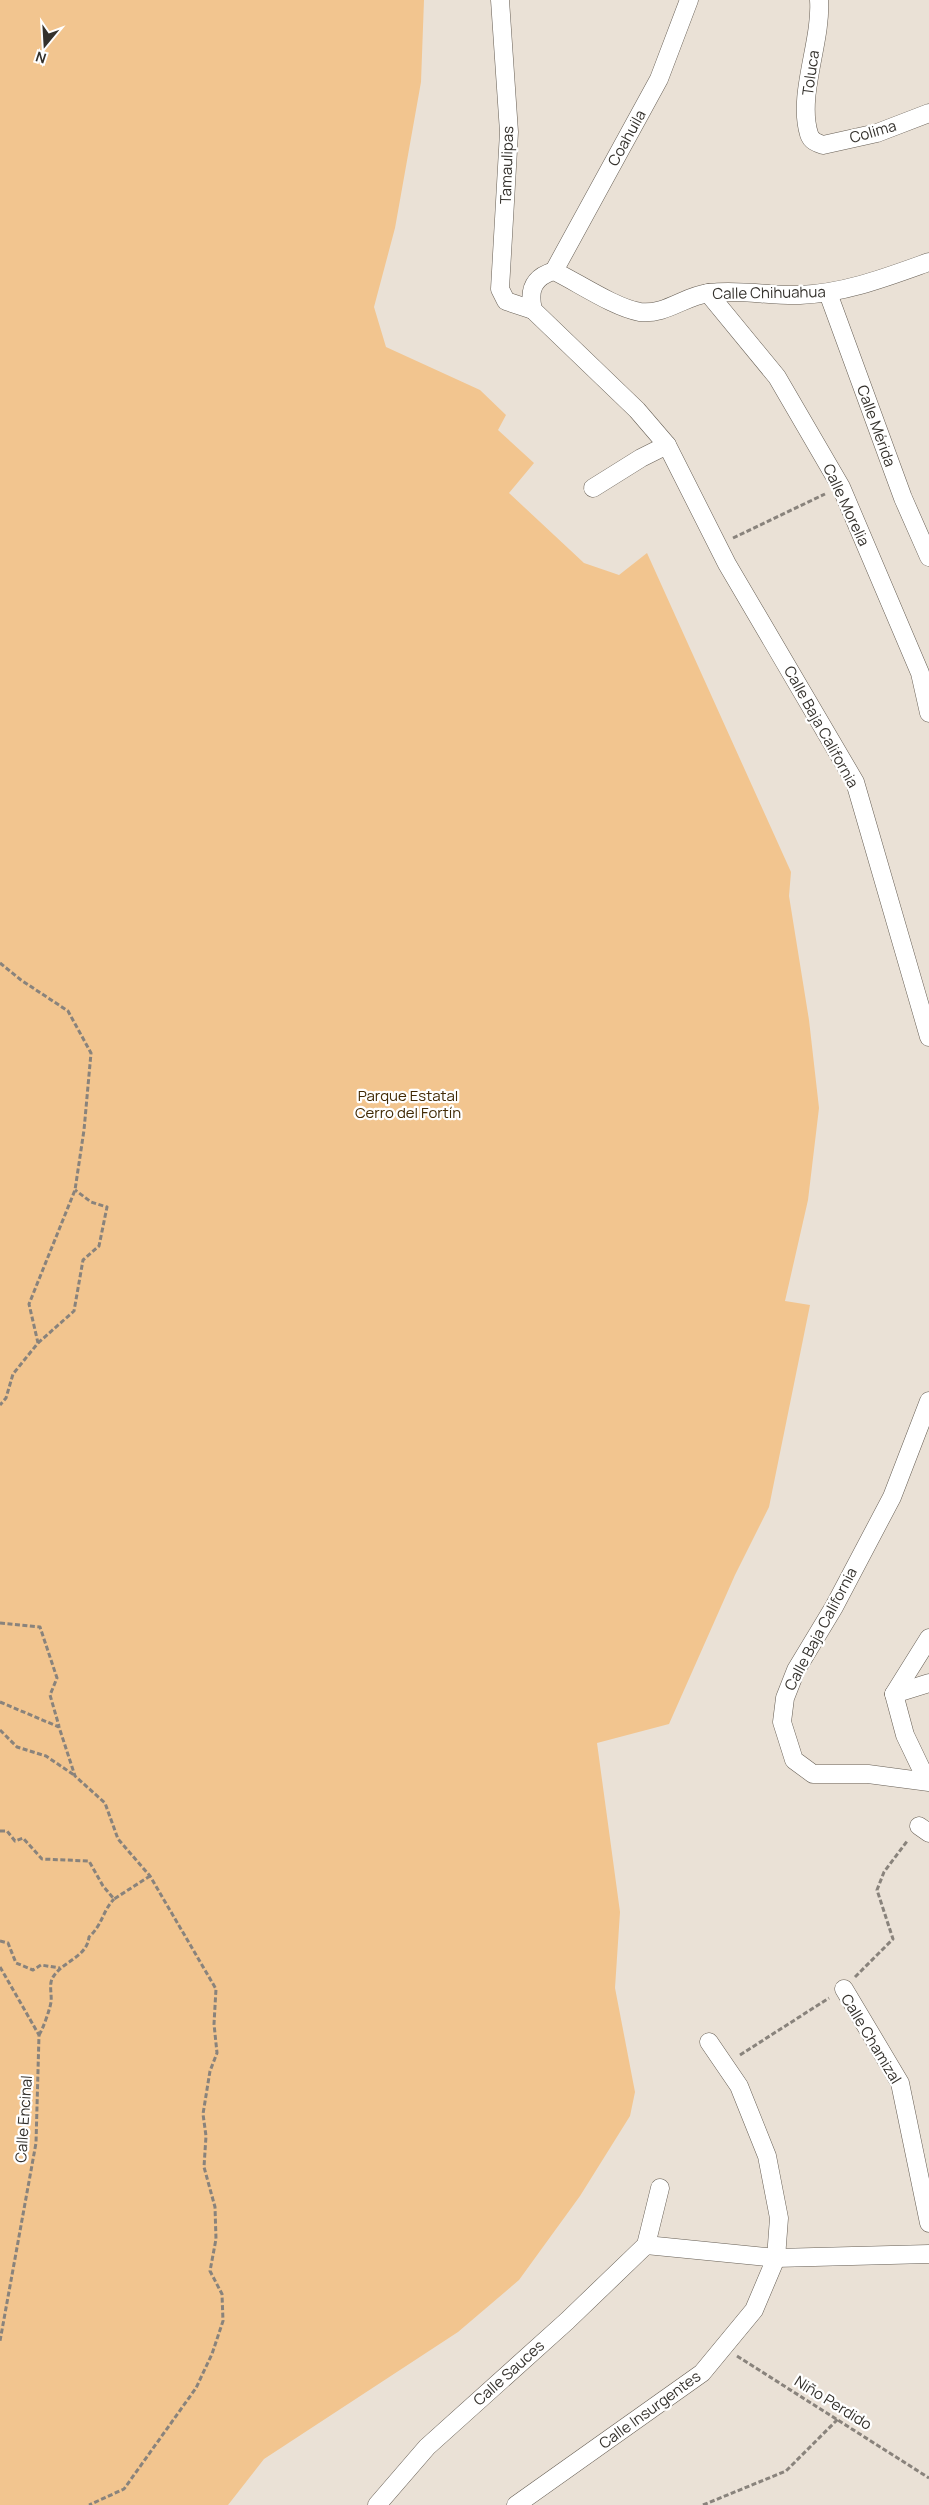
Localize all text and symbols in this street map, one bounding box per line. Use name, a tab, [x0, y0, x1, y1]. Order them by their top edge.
north arrow	[20, 20, 70, 70]
text: N	[33, 47, 49, 68]
street label: Toluca	[797, 49, 824, 97]
street label: Coahuila	[603, 106, 651, 170]
street label: Colima	[847, 115, 899, 148]
street label: Tamaulipas	[495, 125, 518, 204]
street label: Calle Chihuahua	[712, 281, 826, 304]
street label: Calle Mérida	[852, 382, 901, 470]
street label: Calle Morelia	[818, 460, 875, 549]
street label: Calle Baja California	[779, 662, 864, 792]
park label: Parque Estatal Cerro del Fortín	[355, 1085, 461, 1123]
street label: Calle Baja California	[779, 1564, 862, 1694]
street label: Calle Chamizal	[836, 1990, 907, 2088]
street label: Calle Encinal	[10, 2075, 37, 2163]
street label: Calle Sauces	[469, 2335, 549, 2410]
street label: Calle Insurgentes	[595, 2366, 705, 2454]
street label: Niño Perdido	[790, 2370, 876, 2435]

